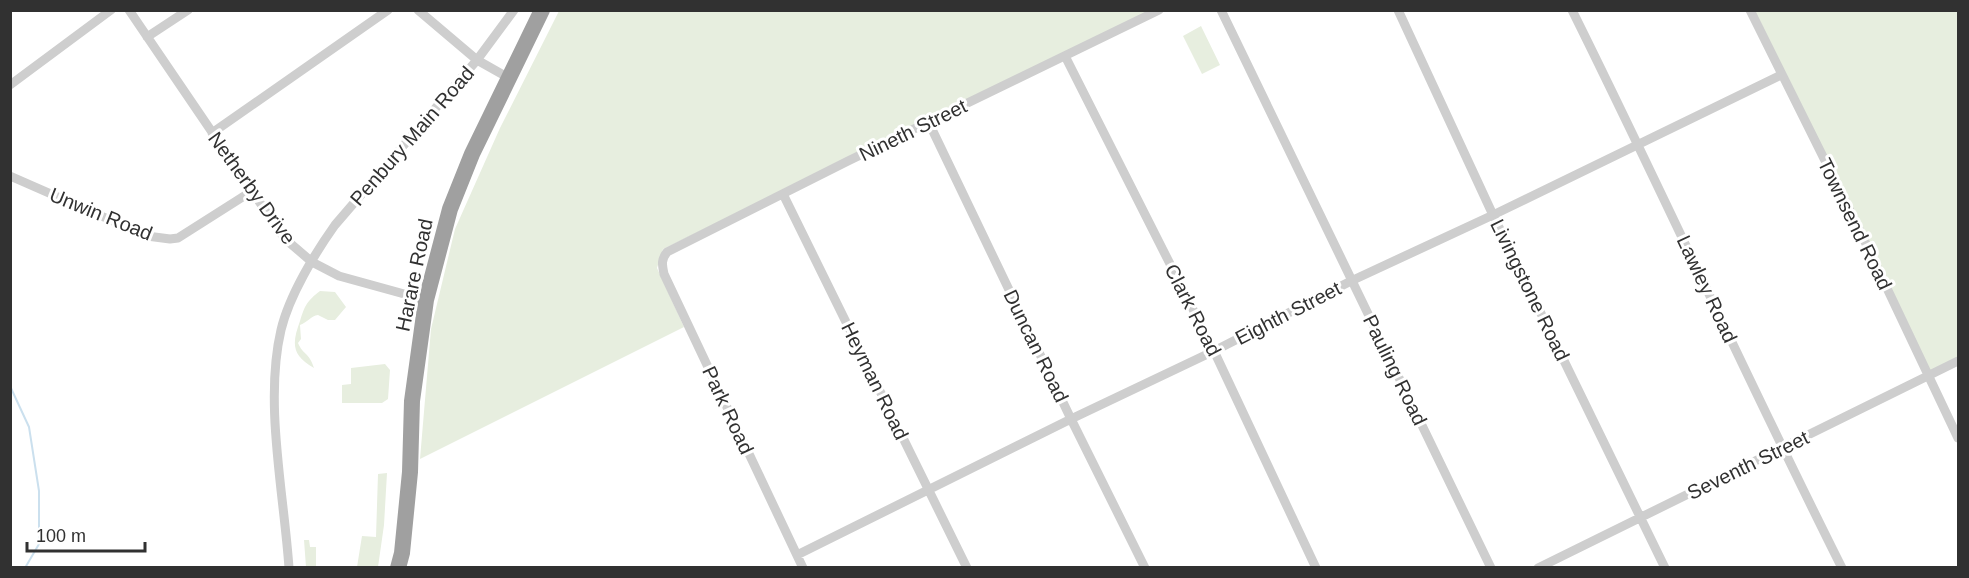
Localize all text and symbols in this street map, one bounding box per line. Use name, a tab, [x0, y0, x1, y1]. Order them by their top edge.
street label: Penbury Main Road	[346, 62, 478, 210]
street label: Nineth Street	[856, 94, 971, 165]
street label: Netherby Drive	[204, 128, 300, 248]
street label: Townsend Road	[1814, 155, 1896, 293]
street label: Unwin Road	[46, 183, 156, 245]
street label: Livingstone Road	[1486, 216, 1574, 364]
street label: Harare Road	[391, 217, 437, 333]
street label: Lawley Road	[1673, 232, 1741, 346]
street label: Clark Road	[1160, 260, 1226, 360]
street label: Eighth Street	[1231, 277, 1345, 349]
street label: Duncan Road	[999, 286, 1073, 406]
street label: Pauling Road	[1359, 311, 1431, 429]
street label: Heyman Road	[837, 319, 913, 443]
street label: Park Road	[698, 363, 758, 457]
street label: Seventh Street	[1684, 426, 1813, 504]
scale bar	[27, 515, 146, 553]
text: 100 m	[36, 526, 86, 546]

